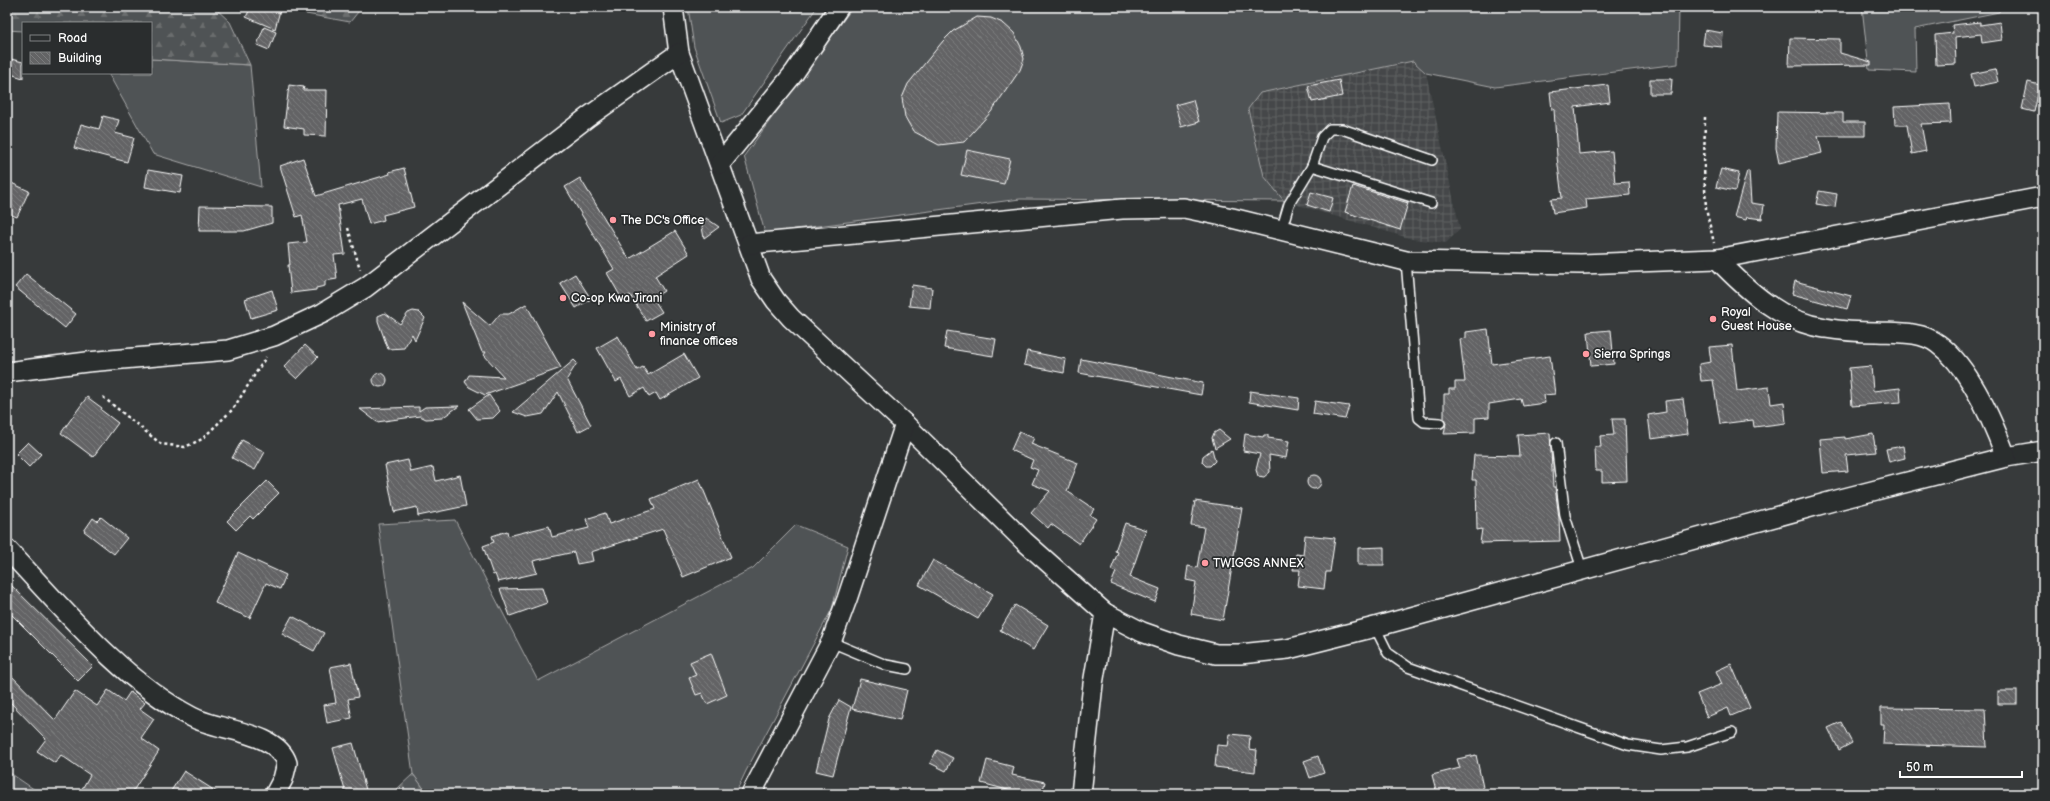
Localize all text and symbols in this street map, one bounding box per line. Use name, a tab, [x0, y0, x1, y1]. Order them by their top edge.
legend	[22, 22, 152, 74]
text: Road	[58, 31, 87, 46]
text: Building	[58, 51, 102, 66]
place label: The DC's Office	[621, 213, 704, 228]
marker: The DC's Office	[608, 215, 618, 225]
place label: Co-op Kwa Jirani	[571, 291, 663, 306]
marker: Co-op Kwa Jirani	[558, 293, 568, 303]
place label: Royal Guest House	[1721, 305, 1792, 334]
marker: Royal Guest House	[1708, 314, 1718, 324]
place label: Ministry of finance offices	[660, 320, 738, 349]
marker: Ministry of finance offices	[647, 329, 657, 339]
place label: Sierra Springs	[1594, 347, 1670, 362]
marker: Sierra Springs	[1581, 349, 1591, 359]
place label: TWIGGS ANNEX	[1213, 556, 1304, 571]
marker: TWIGGS ANNEX	[1200, 558, 1210, 568]
scale bar	[1900, 753, 2022, 779]
text: 50 m	[1906, 760, 1933, 775]

